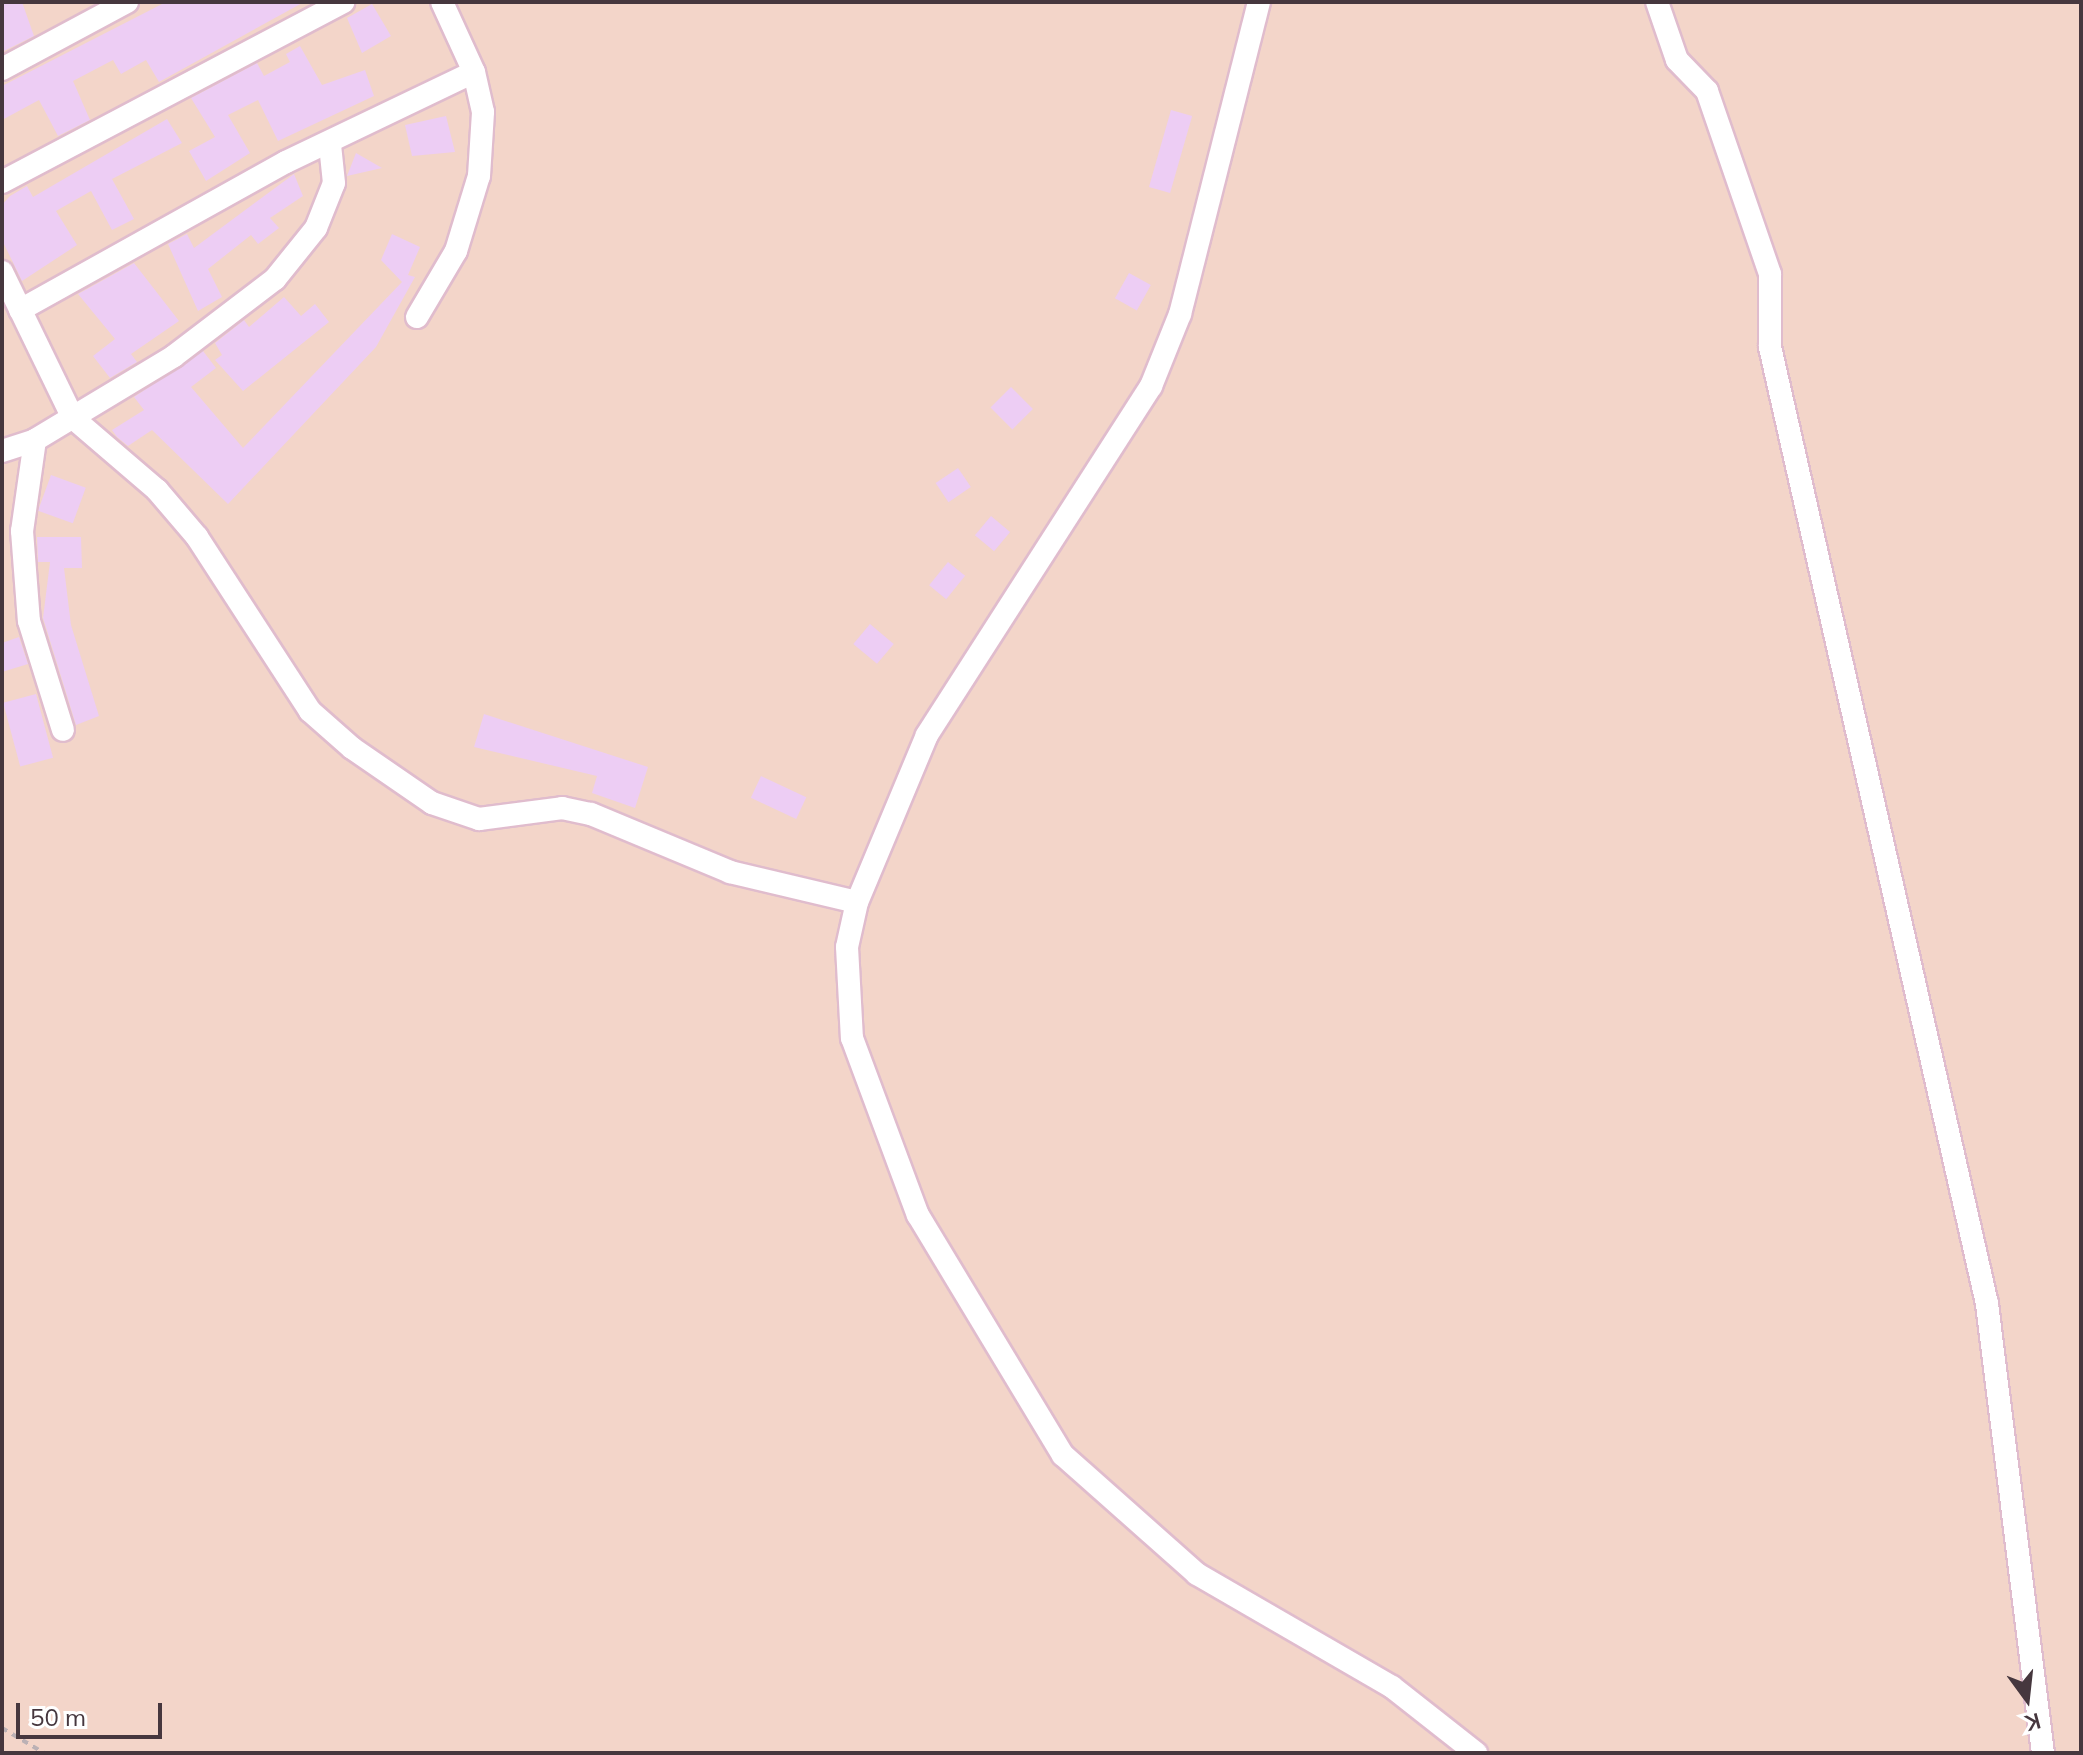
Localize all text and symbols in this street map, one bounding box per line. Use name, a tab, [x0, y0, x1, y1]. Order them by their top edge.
north arrow	[1987, 1659, 2067, 1739]
scale bar	[20, 1687, 166, 1737]
text: 50 m	[30, 1702, 86, 1732]
text: K	[2023, 1707, 2044, 1738]

